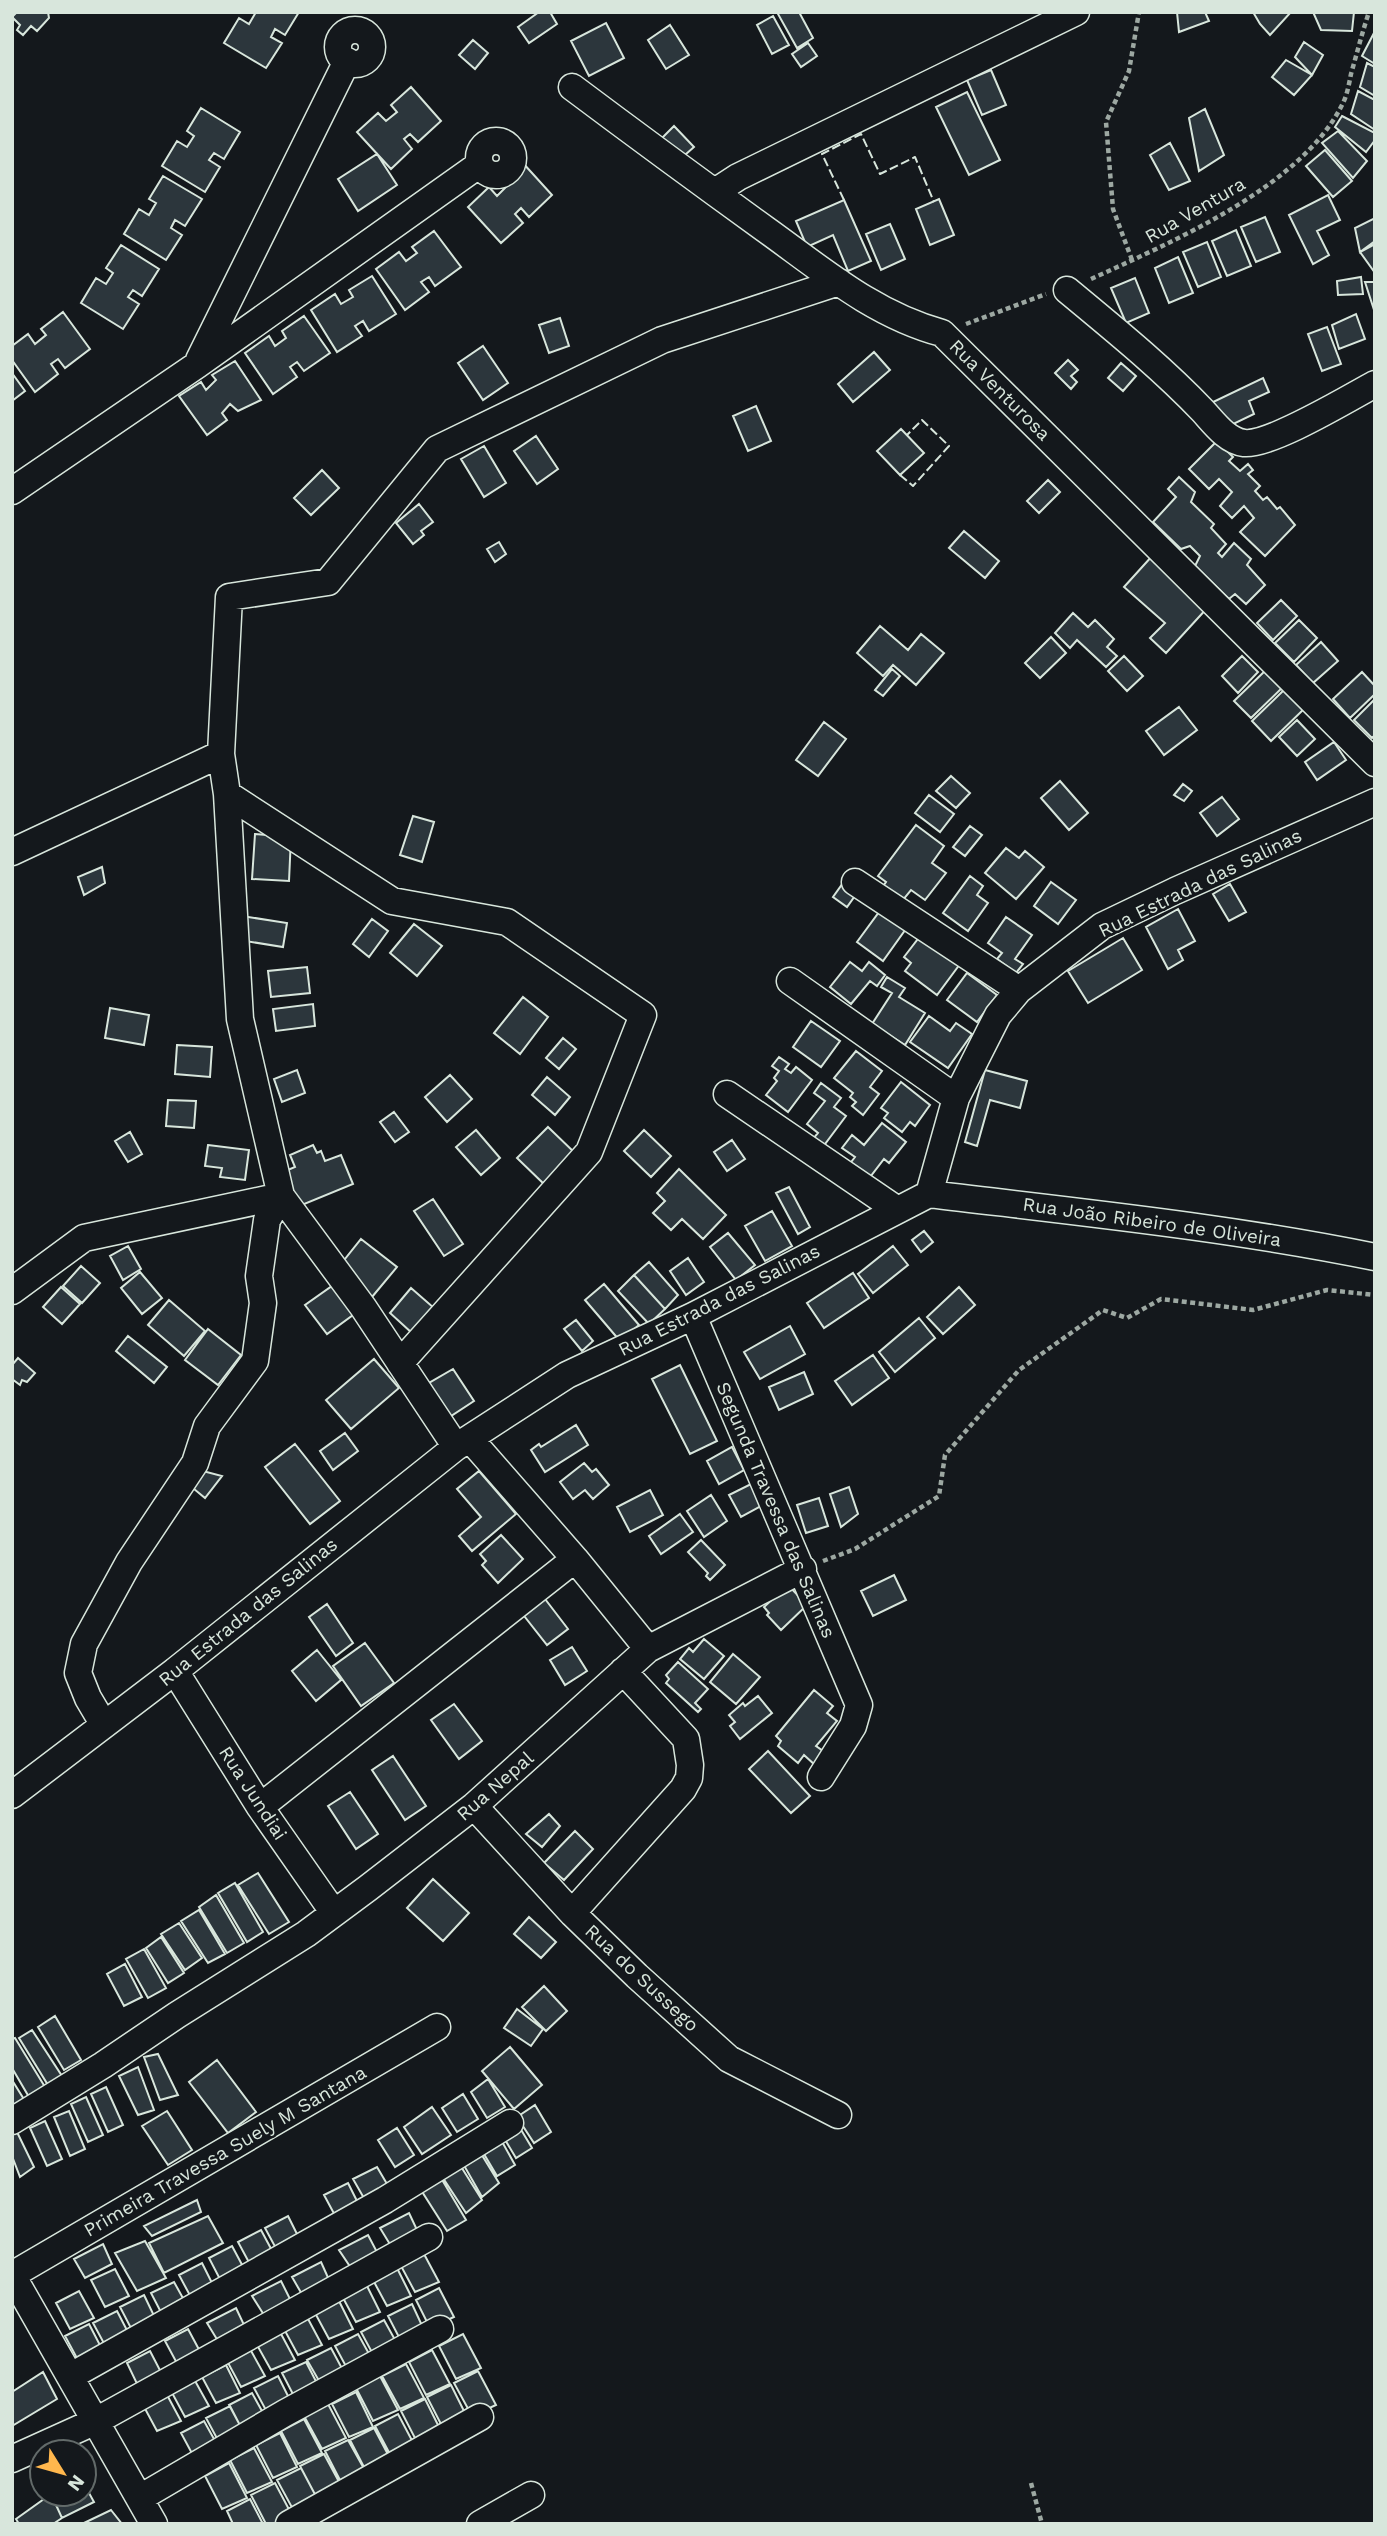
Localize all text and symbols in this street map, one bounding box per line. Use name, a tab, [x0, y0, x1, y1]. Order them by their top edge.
street label: Rua Ventura	[1141, 172, 1250, 248]
street label: Rua Venturosa	[945, 335, 1056, 446]
street label: Rua Estrada das Salinas	[1095, 824, 1305, 942]
street label: Rua João Ribeiro de Oliveira	[1021, 1192, 1283, 1252]
street label: Rua Estrada das Salinas	[614, 1239, 824, 1361]
street label: Segunda Travessa das Salinas	[711, 1378, 841, 1642]
street label: Rua Estrada das Salinas	[154, 1533, 342, 1691]
street label: Rua Jundiai	[214, 1742, 292, 1844]
street label: Rua Nepal	[452, 1746, 538, 1826]
street label: Rua do Sussego	[580, 1919, 704, 2037]
street label: Primeira Travessa Suely M Santana	[80, 2060, 371, 2242]
north arrow	[28, 2438, 98, 2508]
text: N	[63, 2470, 90, 2495]

